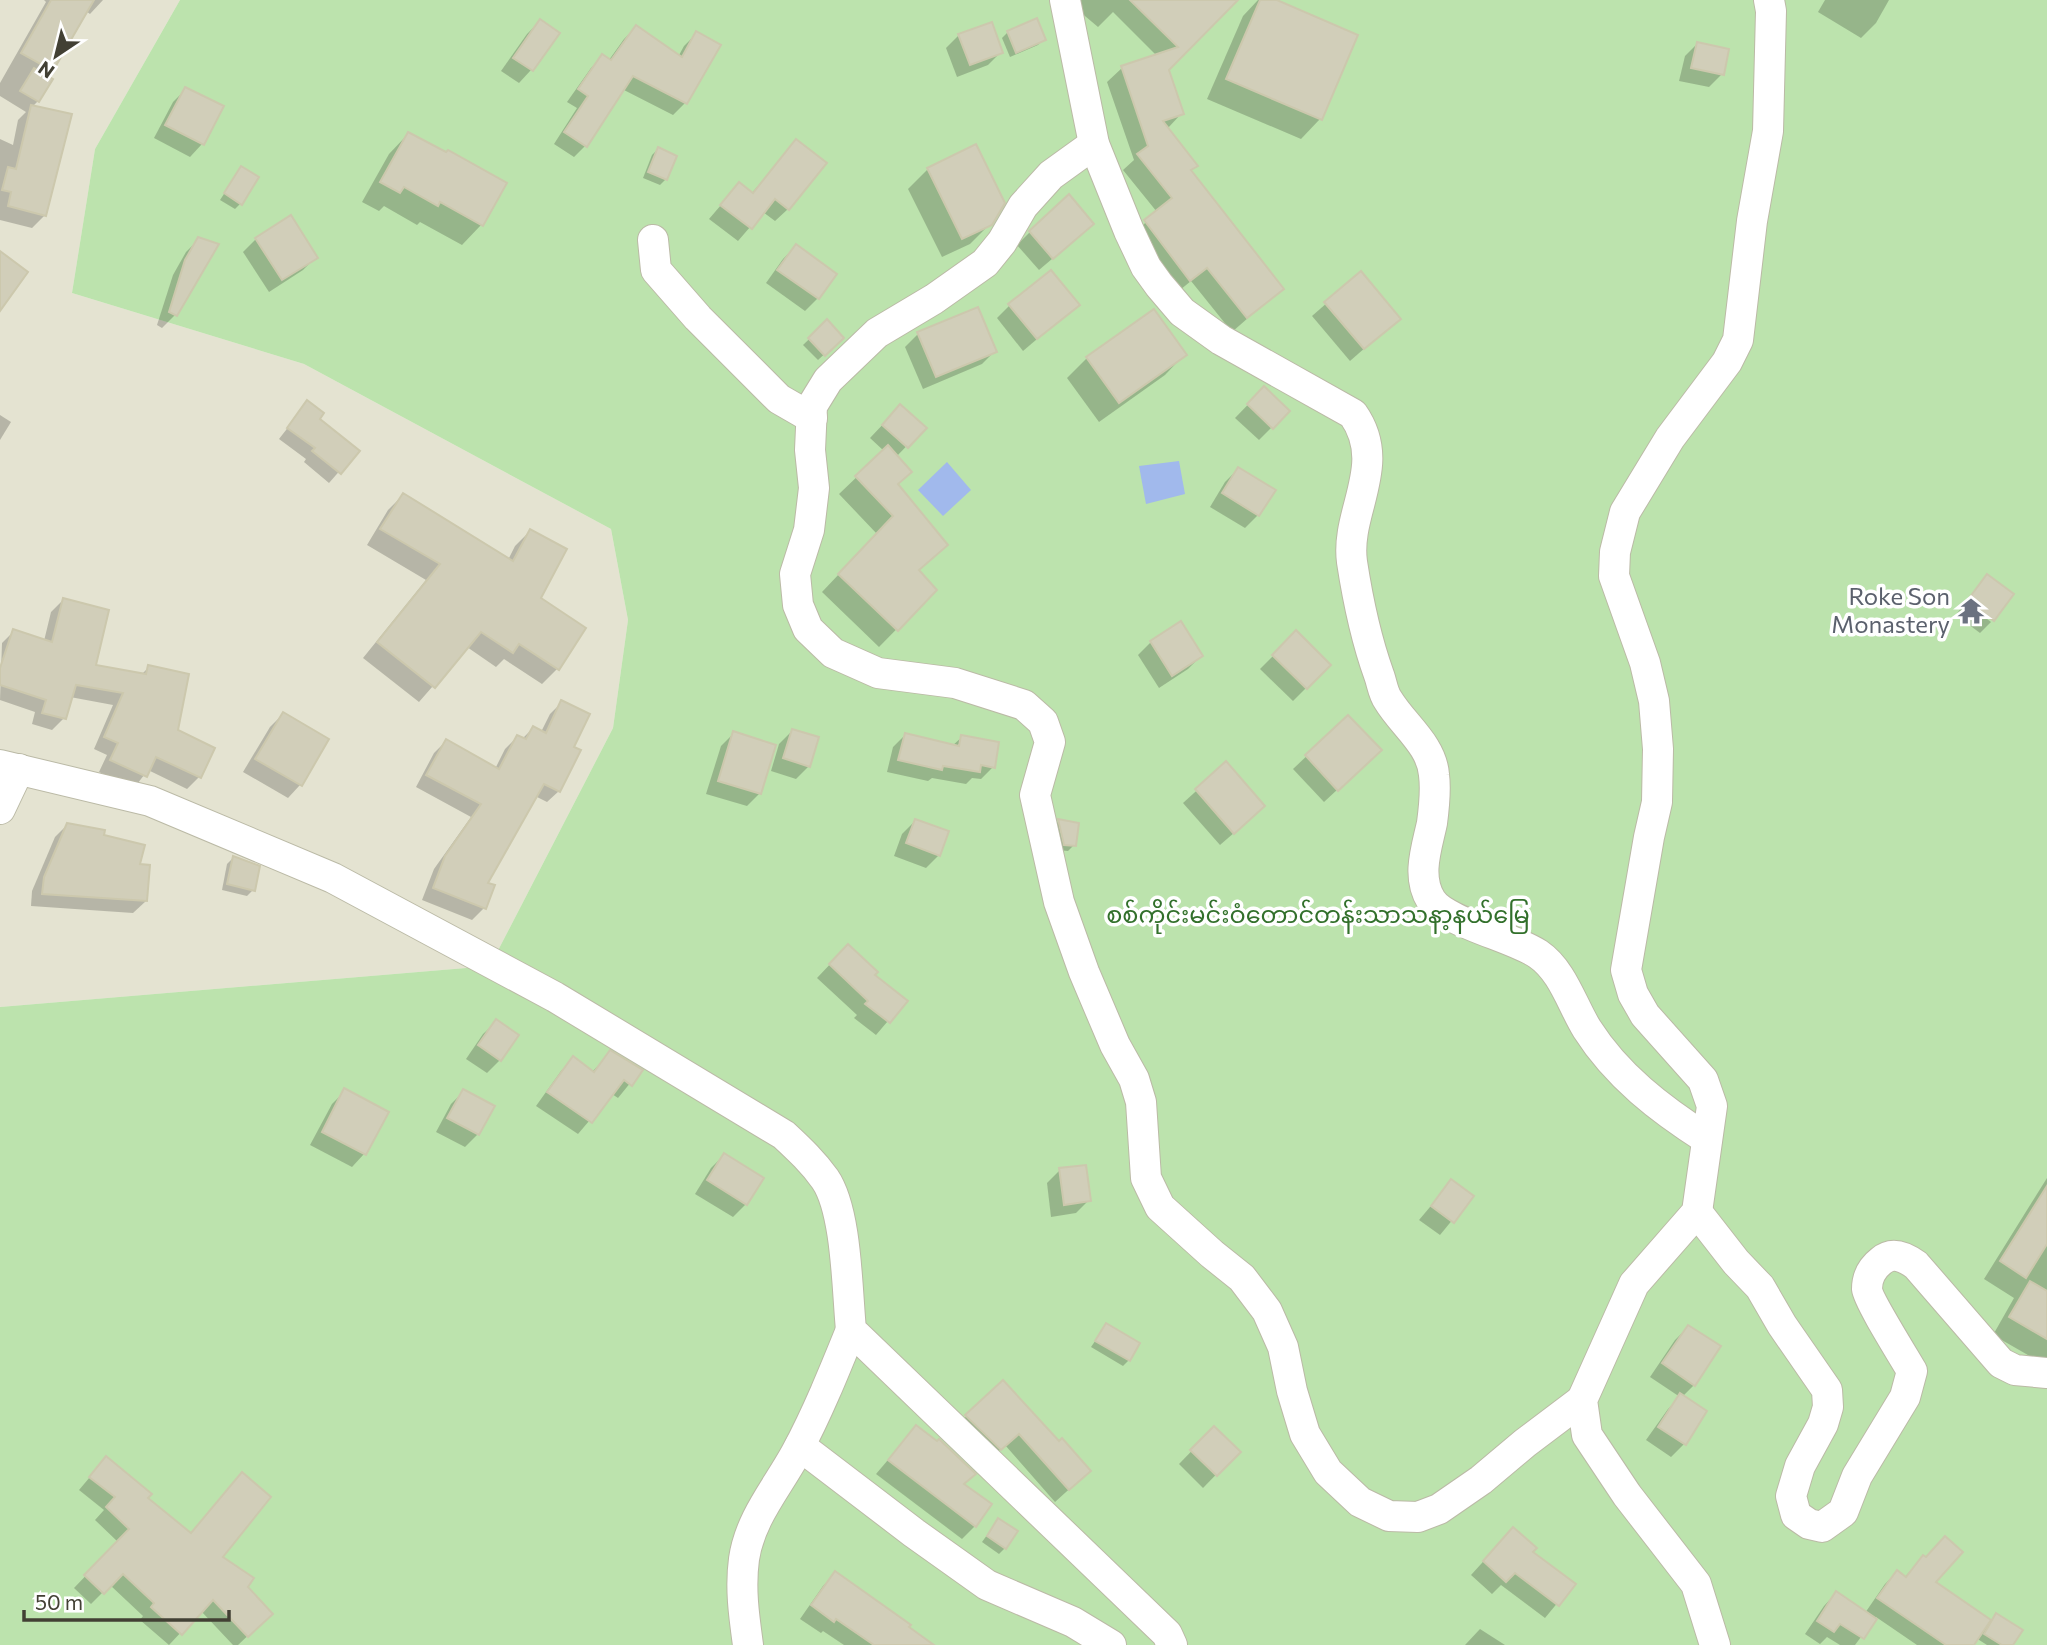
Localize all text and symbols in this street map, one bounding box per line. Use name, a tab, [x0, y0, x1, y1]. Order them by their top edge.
north arrow	[21, 21, 91, 91]
text: N	[34, 57, 58, 84]
place label: Roke Son Monastery	[1831, 581, 1950, 638]
temple icon: Roke Son Monastery	[1956, 596, 1986, 626]
park label: စစ်ကိုင်းမင်းဝံတောင်တန်းသာသနာ့နယ်မြေ	[1106, 899, 1530, 934]
scale bar	[24, 1578, 229, 1622]
text: 50 m	[35, 1589, 83, 1614]

